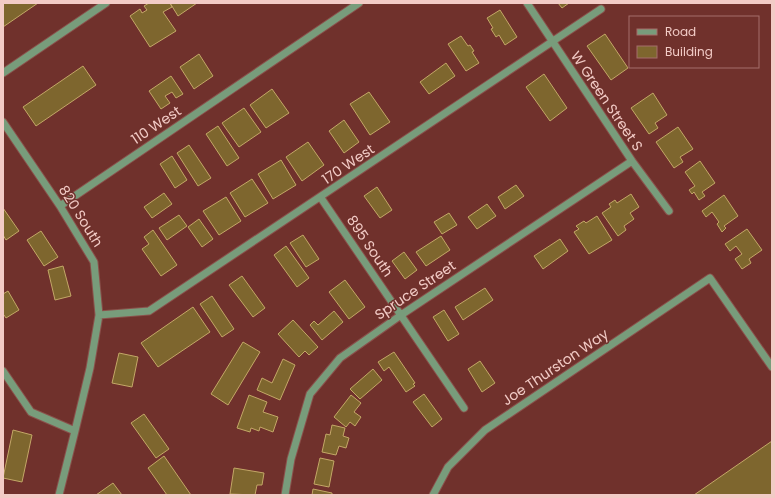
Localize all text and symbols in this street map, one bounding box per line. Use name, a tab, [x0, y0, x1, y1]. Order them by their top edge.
legend	[629, 16, 759, 68]
text: Road	[665, 23, 696, 40]
text: Building	[665, 43, 713, 60]
street label: W Green Street S	[566, 47, 648, 155]
street label: 110 West	[127, 101, 185, 149]
street label: 170 West	[318, 139, 378, 189]
street label: 820 South	[54, 181, 108, 251]
street label: 895 South	[342, 211, 398, 281]
street label: Spruce Street	[371, 255, 459, 325]
street label: Joe Thurston Way	[498, 324, 612, 410]

